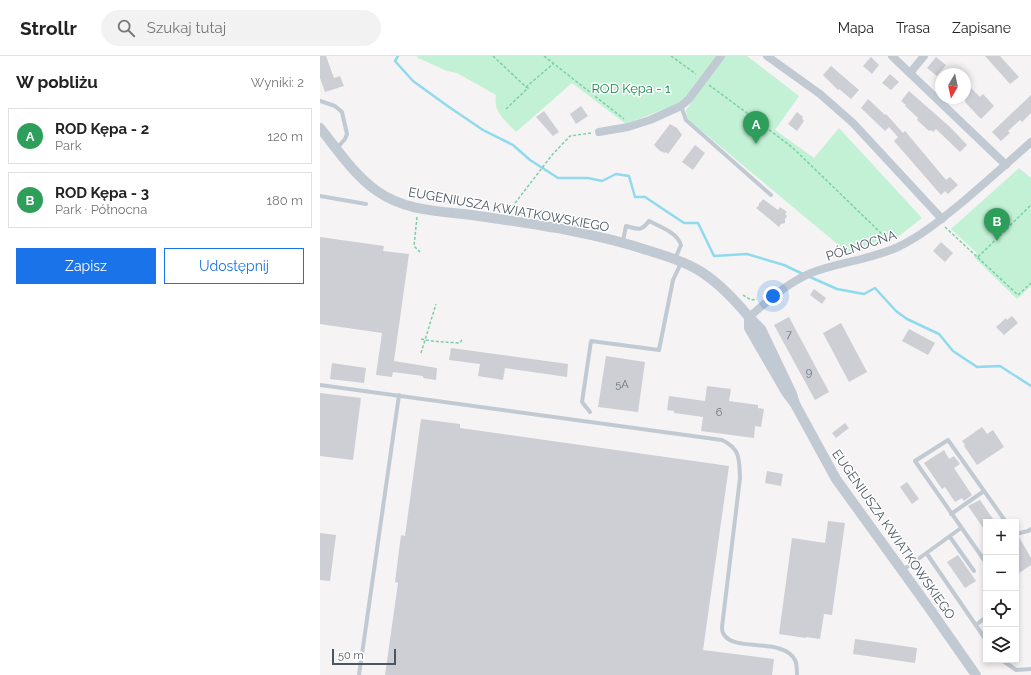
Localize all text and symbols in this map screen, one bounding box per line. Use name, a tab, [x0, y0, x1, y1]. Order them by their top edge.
search box	[101, 10, 381, 46]
text: Strollr	[20, 17, 77, 39]
icon: search	[115, 17, 137, 39]
text: Szukaj tutaj	[147, 19, 226, 37]
text: Mapa	[838, 20, 874, 36]
text: Trasa	[896, 20, 930, 36]
text: Zapisane	[952, 20, 1011, 36]
north arrow	[935, 68, 971, 104]
text: W pobliżu	[16, 72, 98, 92]
text: Wyniki: 2	[251, 75, 304, 90]
park label: ROD Kępa - 1	[591, 81, 671, 96]
pin: A	[743, 111, 769, 144]
text: ROD Kępa - 2	[55, 120, 149, 138]
text: A	[26, 129, 34, 144]
text: 120 m	[267, 129, 303, 144]
text: Park	[55, 138, 82, 153]
text: ROD Kępa - 3	[55, 184, 149, 202]
street label: EUGENIUSZA KWIATKOWSKIEGO	[407, 184, 611, 235]
text: B	[26, 193, 34, 208]
text: 180 m	[267, 193, 303, 208]
text: Park · Północna	[55, 202, 147, 217]
pin: B	[984, 208, 1010, 241]
street label: PÓŁNOCNA	[824, 227, 898, 264]
button: Zapisz	[16, 248, 156, 284]
button: Udostępnij	[164, 248, 304, 284]
your location	[763, 286, 783, 306]
house number: 7	[786, 328, 792, 341]
house number: 9	[806, 366, 812, 379]
house number: 5A	[615, 378, 629, 391]
house number: 6	[716, 406, 723, 419]
street label: EUGENIUSZA KWIATKOWSKIEGO	[829, 447, 958, 622]
map controls	[983, 519, 1019, 663]
button: +	[983, 519, 1019, 555]
button: −	[983, 555, 1019, 591]
button: locate	[983, 591, 1019, 627]
button: layers	[983, 627, 1019, 663]
scale bar	[332, 647, 396, 666]
text: 50 m	[338, 649, 364, 662]

